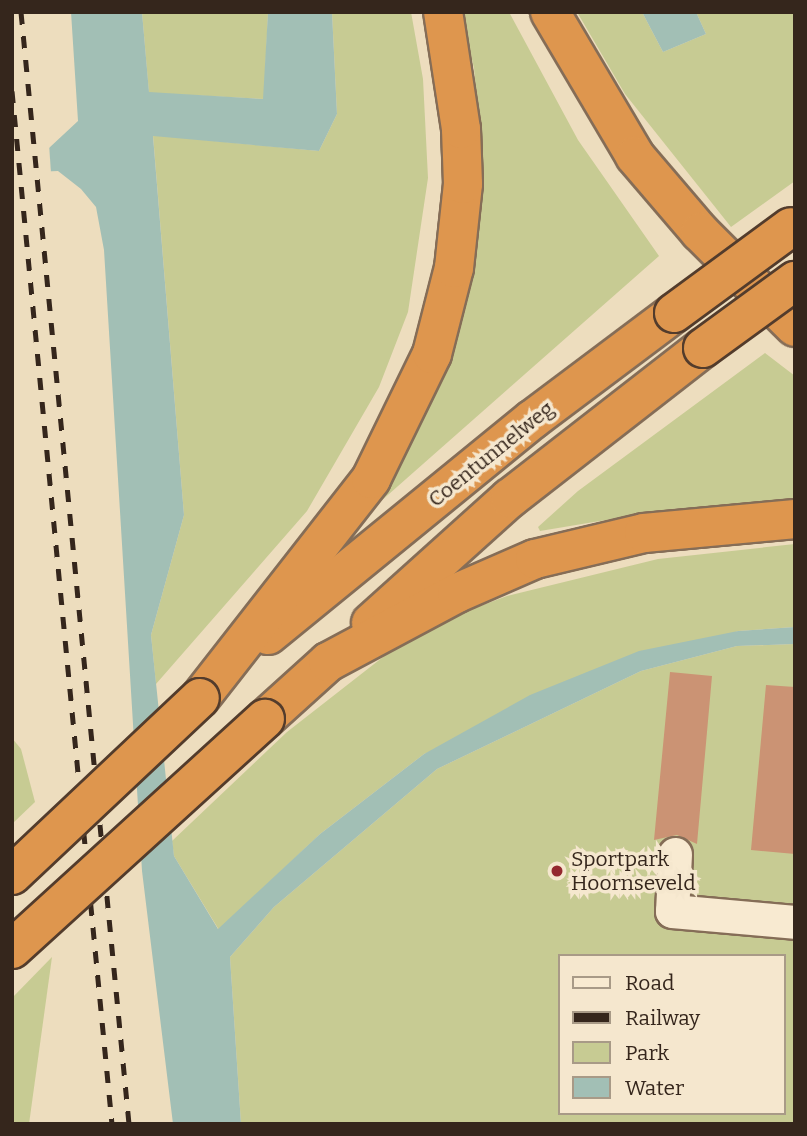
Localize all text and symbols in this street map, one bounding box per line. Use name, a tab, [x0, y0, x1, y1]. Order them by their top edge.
street label: Coentunnelweg	[423, 396, 559, 512]
place label: Sportpark Hoornseveld	[571, 846, 696, 896]
marker: Sportpark Hoornseveld	[549, 863, 565, 879]
legend	[558, 954, 786, 1115]
text: Road	[625, 970, 674, 996]
text: Railway	[625, 1005, 700, 1031]
text: Park	[625, 1040, 669, 1066]
text: Water	[625, 1075, 684, 1101]

